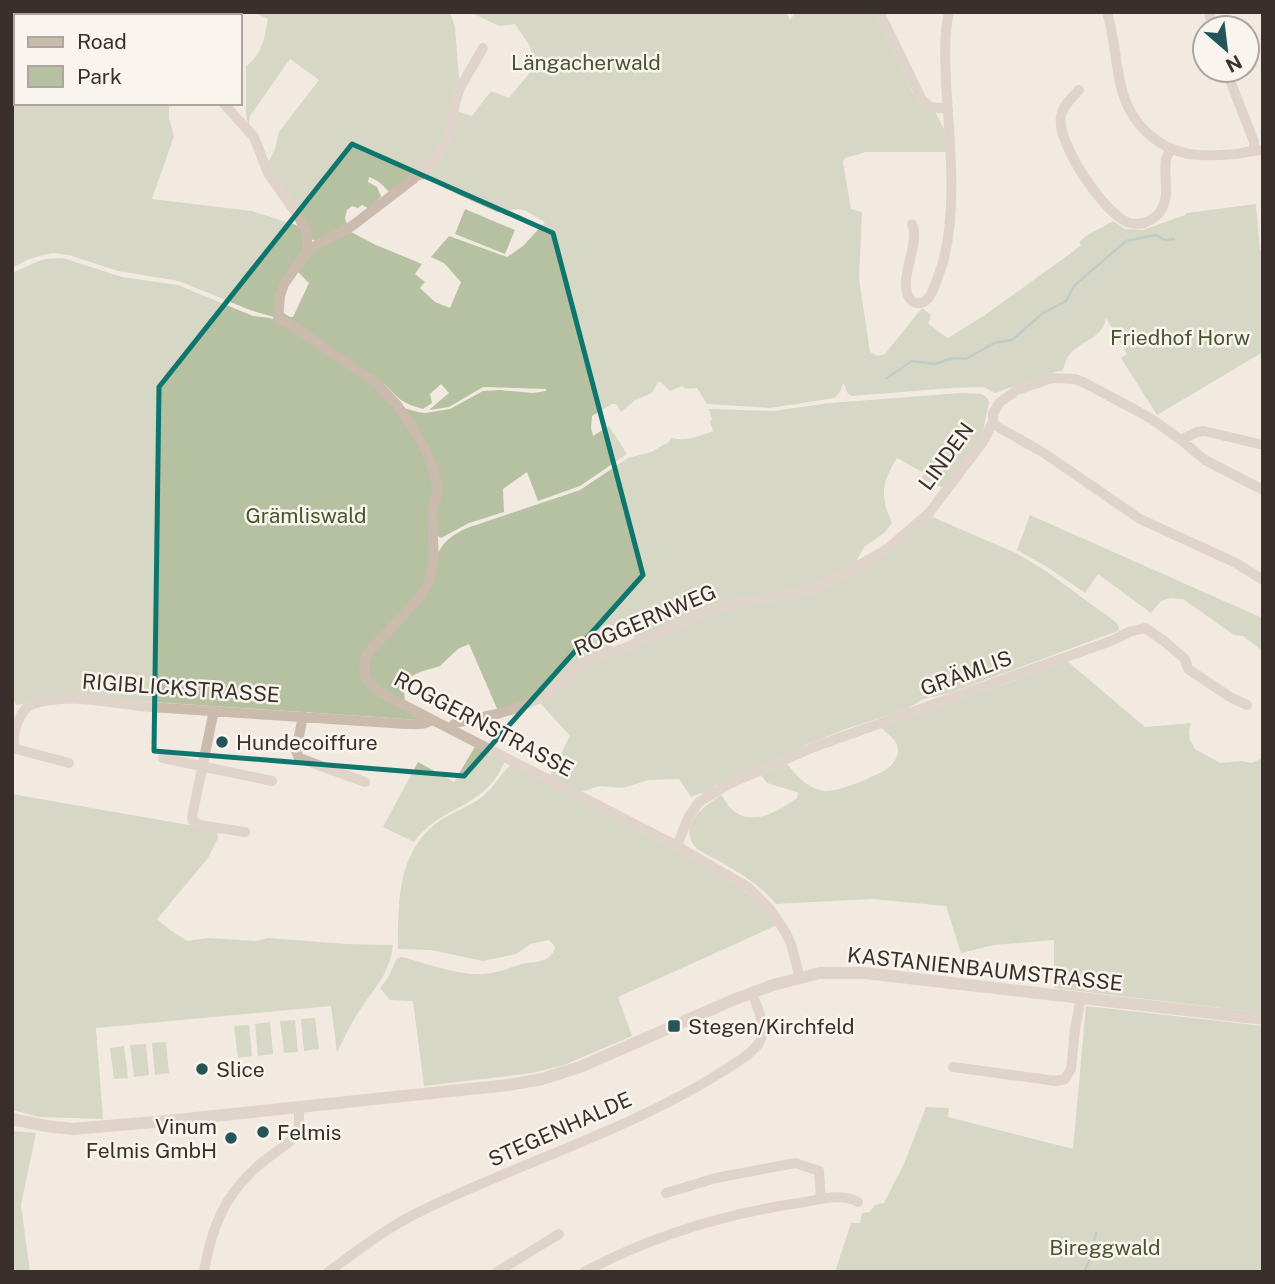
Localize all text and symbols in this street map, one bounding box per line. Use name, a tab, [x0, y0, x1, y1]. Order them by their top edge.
legend	[14, 14, 242, 105]
north arrow	[1191, 14, 1261, 84]
text: Road	[77, 29, 127, 54]
park label: Längacherwald	[511, 50, 661, 75]
text: N	[1222, 51, 1246, 77]
text: Park	[77, 64, 122, 89]
park label: Friedhof Horw	[1110, 325, 1250, 350]
street label: LINDEN	[913, 417, 979, 495]
park label: Grämliswald	[245, 503, 367, 528]
street label: ROGGERNWEG	[570, 579, 720, 661]
street label: GRÄMLIS	[917, 645, 1015, 701]
street label: ROGGERNSTRASSE	[390, 666, 578, 782]
street label: RIGIBLICKSTRASSE	[81, 669, 281, 707]
place label: Hundecoiffure	[236, 730, 378, 755]
marker: Hundecoiffure	[214, 734, 230, 750]
street label: KASTANIENBAUMSTRASSE	[846, 942, 1124, 996]
place label: Stegen/Kirchfeld	[688, 1014, 855, 1039]
marker: Stegen/Kirchfeld	[666, 1018, 682, 1034]
place label: Slice	[216, 1057, 265, 1082]
marker: Slice	[194, 1061, 210, 1077]
street label: STEGENHALDE	[484, 1086, 636, 1172]
place label: Vinum Felmis GmbH	[86, 1114, 217, 1163]
place label: Felmis	[277, 1120, 341, 1145]
marker: Felmis	[255, 1124, 271, 1140]
marker: Vinum Felmis GmbH	[223, 1130, 239, 1146]
park label: Bireggwald	[1049, 1235, 1161, 1260]

